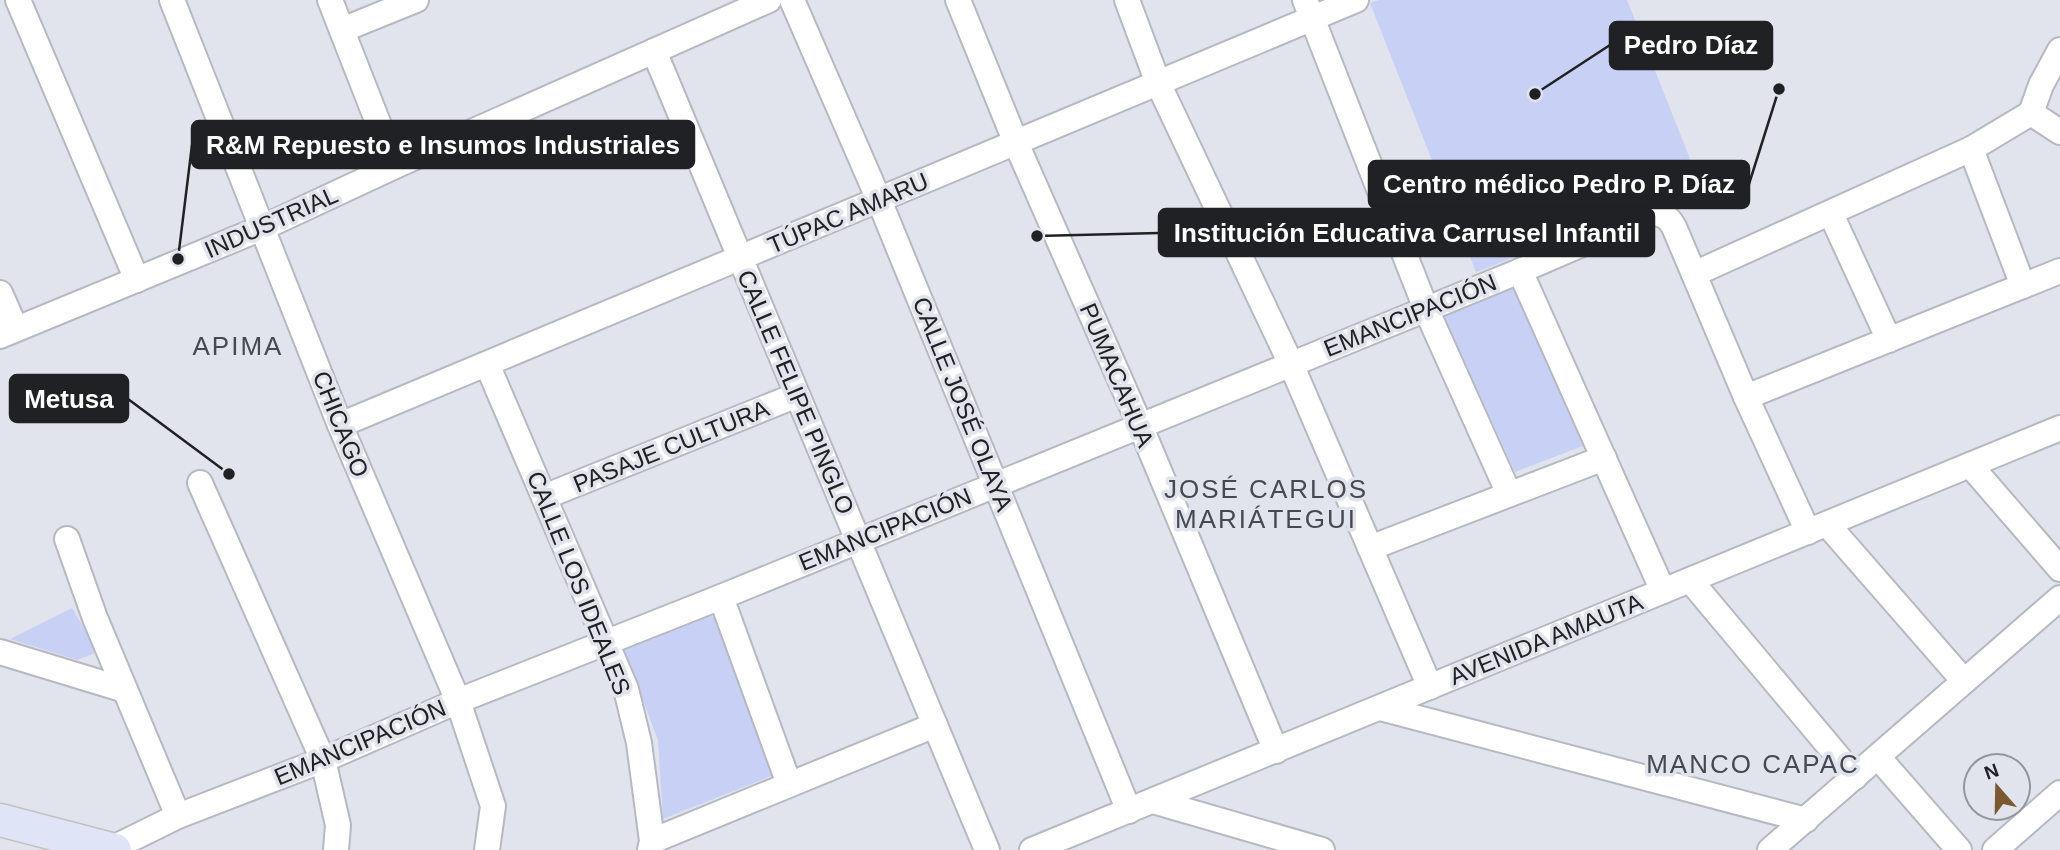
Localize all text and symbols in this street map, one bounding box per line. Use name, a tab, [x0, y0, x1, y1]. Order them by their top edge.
callout: Pedro Díaz	[1610, 22, 1772, 69]
text: Pedro Díaz	[1624, 30, 1758, 60]
callout: R&M Repuesto e Insumos Industriales	[192, 121, 694, 168]
text: R&M Repuesto e Insumos Industriales	[206, 130, 680, 160]
callout: Centro médico Pedro P. Díaz	[1369, 161, 1749, 208]
street label: TÚPAC AMARU	[764, 167, 932, 259]
text: Centro médico Pedro P. Díaz	[1383, 169, 1735, 199]
street label: INDUSTRIAL	[200, 181, 342, 263]
callout: Institución Educativa Carrusel Infantil	[1159, 209, 1654, 256]
text: Institución Educativa Carrusel Infantil	[1174, 218, 1640, 248]
street label: CALLE FELIPE PINGLO	[732, 266, 860, 518]
street label: EMANCIPACIÓN	[1320, 268, 1500, 362]
street label: CALLE JOSÉ OLAYA	[908, 293, 1018, 515]
street label: PUMACAHUA	[1075, 299, 1159, 451]
district label: APIMA	[193, 331, 283, 361]
street label: CHICAGO	[308, 367, 374, 481]
callout: Metusa	[10, 375, 128, 422]
text: Metusa	[24, 384, 114, 414]
street label: PASAJE CULTURA	[569, 394, 773, 498]
street label: CALLE LOS IDEALES	[522, 467, 636, 699]
district label: JOSÉ CARLOS MARIÁTEGUI	[1164, 474, 1368, 534]
street label: EMANCIPACIÓN	[795, 482, 975, 576]
street label: AVENIDA AMAUTA	[1446, 588, 1646, 690]
street label: EMANCIPACIÓN	[270, 694, 450, 790]
district label: MANCO CAPAC	[1646, 749, 1860, 779]
north arrow	[1962, 752, 2032, 822]
text: N	[1981, 759, 2001, 784]

